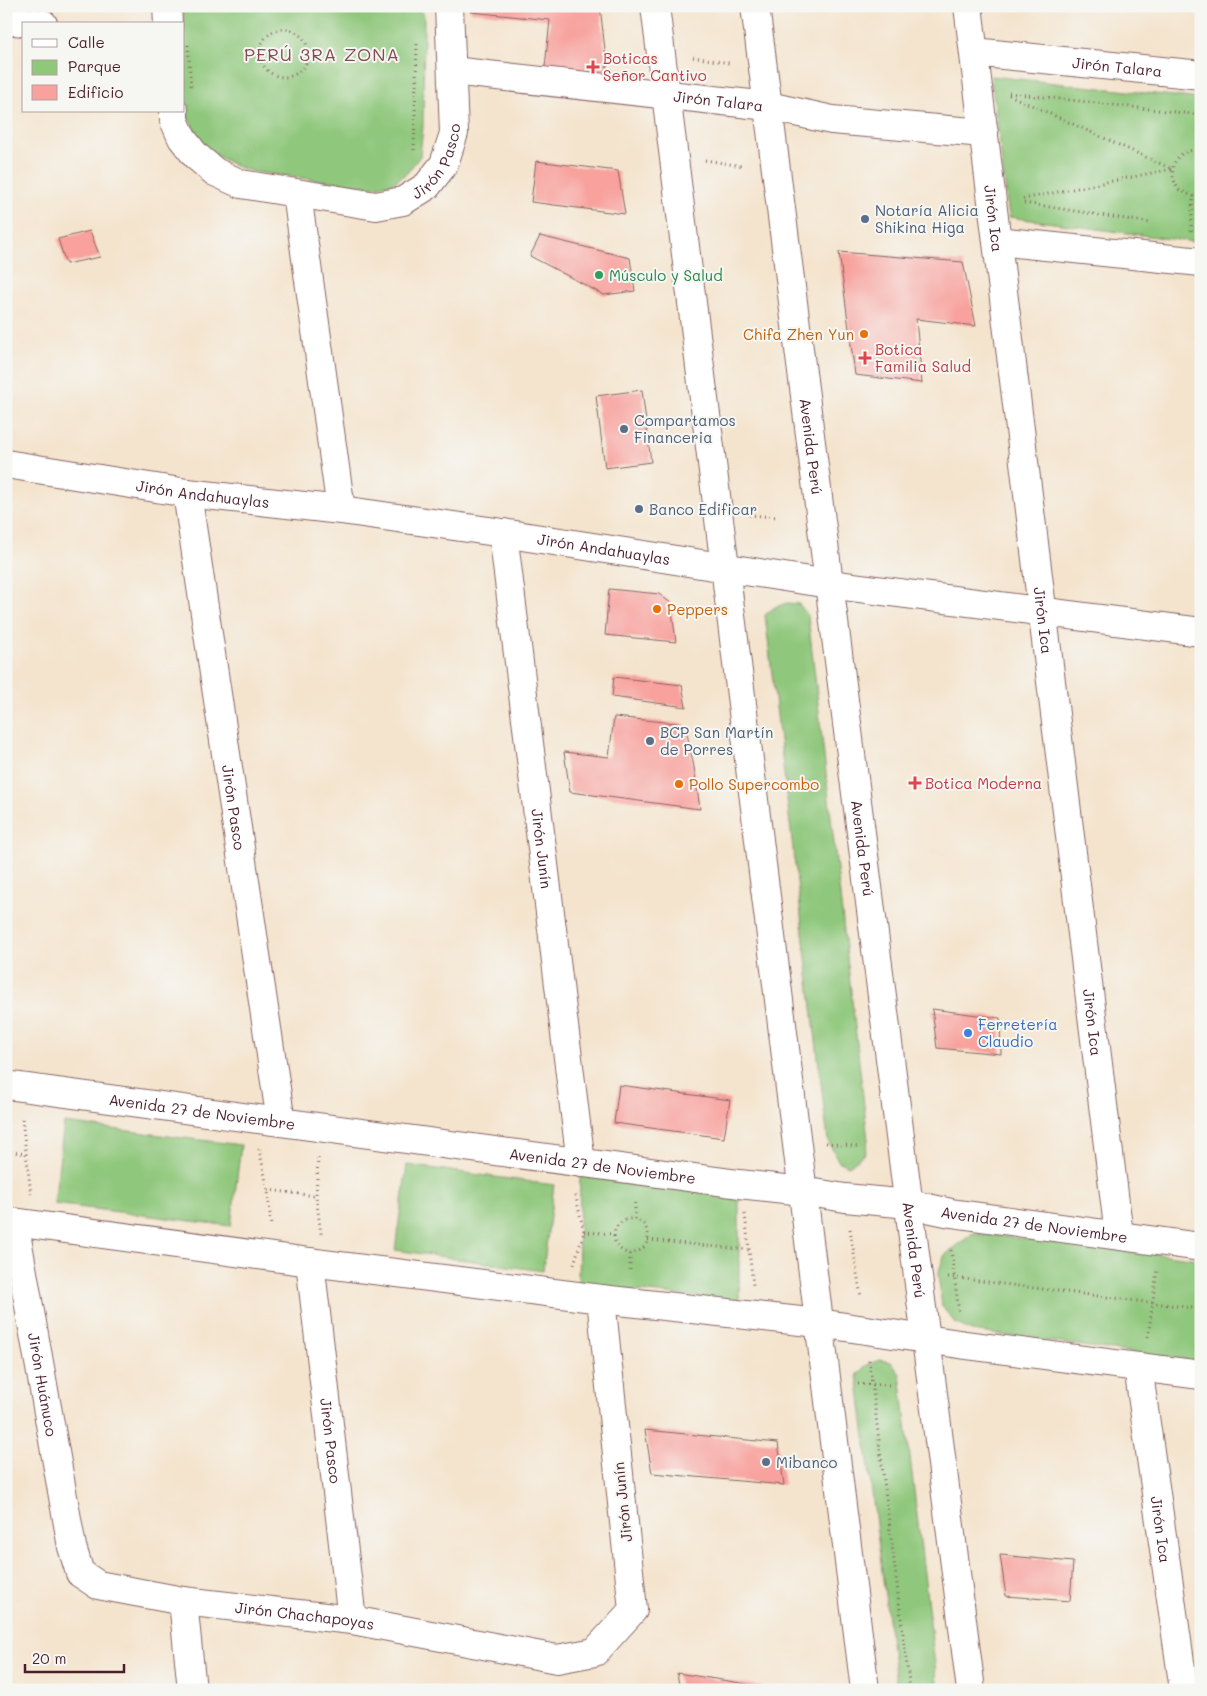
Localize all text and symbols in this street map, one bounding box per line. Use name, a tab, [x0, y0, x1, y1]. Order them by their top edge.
legend	[22, 22, 185, 112]
text: Calle	[68, 32, 105, 52]
district label: PERÚ 3RA ZONA	[244, 42, 400, 66]
place label: Boticas Señor Cantivo	[603, 48, 707, 85]
street label: Jirón Talara	[1071, 52, 1163, 81]
text: Parque	[68, 56, 121, 76]
marker: Boticas Señor Cantivo	[587, 61, 599, 73]
text: Edificio	[68, 82, 124, 102]
street label: Jirón Talara	[672, 86, 764, 115]
street label: Jirón Pasco	[408, 123, 464, 203]
street label: Jirón Ica	[980, 184, 1008, 253]
place label: Notaría Alicia Shikina Higa	[875, 200, 979, 237]
marker: Notaría Alicia Shikina Higa	[859, 213, 871, 225]
place label: Músculo y Salud	[609, 265, 723, 285]
marker: Músculo y Salud	[593, 269, 605, 281]
place label: Chifa Zhen Yun	[743, 324, 854, 344]
marker: Chifa Zhen Yun	[858, 328, 870, 340]
place label: Botica Familia Salud	[875, 339, 971, 376]
marker: Botica Familia Salud	[859, 352, 871, 364]
street label: Avenida Perú	[795, 397, 828, 496]
place label: Compartamos Financeria	[634, 410, 736, 447]
marker: Compartamos Financeria	[618, 423, 630, 435]
street label: Jirón Andahuaylas	[135, 475, 270, 512]
place label: Banco Edificar	[649, 499, 757, 519]
marker: Banco Edificar	[633, 503, 645, 515]
street label: Jirón Andahuaylas	[536, 529, 672, 569]
street label: Jirón Ica	[1029, 586, 1058, 655]
place label: Peppers	[667, 599, 728, 619]
marker: Peppers	[651, 603, 663, 615]
place label: BCP San Martín de Porres	[660, 722, 773, 759]
marker: BCP San Martín de Porres	[644, 735, 656, 747]
street label: Jirón Pasco	[218, 764, 250, 852]
place label: Botica Moderna	[925, 773, 1042, 793]
place label: Pollo Supercombo	[689, 774, 819, 794]
marker: Botica Moderna	[909, 777, 921, 789]
marker: Pollo Supercombo	[673, 778, 685, 790]
street label: Avenida Perú	[847, 799, 879, 897]
street label: Jirón Junín	[527, 808, 557, 890]
street label: Jirón Ica	[1079, 988, 1107, 1057]
place label: Ferretería Claudio	[978, 1014, 1058, 1051]
marker: Ferretería Claudio	[962, 1027, 974, 1039]
street label: Avenida 27 de Noviembre	[108, 1089, 297, 1134]
street label: Avenida 27 de Noviembre	[508, 1143, 697, 1188]
street label: Avenida Perú	[898, 1200, 931, 1299]
street label: Avenida 27 de Noviembre	[939, 1201, 1129, 1247]
street label: Jirón Huánuco	[24, 1331, 62, 1438]
street label: Jirón Pasco	[316, 1397, 346, 1485]
place label: Mibanco	[776, 1452, 838, 1472]
marker: Mibanco	[760, 1456, 772, 1468]
street label: Jirón Junín	[608, 1461, 636, 1543]
street label: Jirón Ica	[1146, 1495, 1176, 1564]
street label: Jirón Chachapoyas	[234, 1597, 376, 1634]
scale bar	[25, 1641, 124, 1673]
text: 20 m	[32, 1648, 66, 1668]

